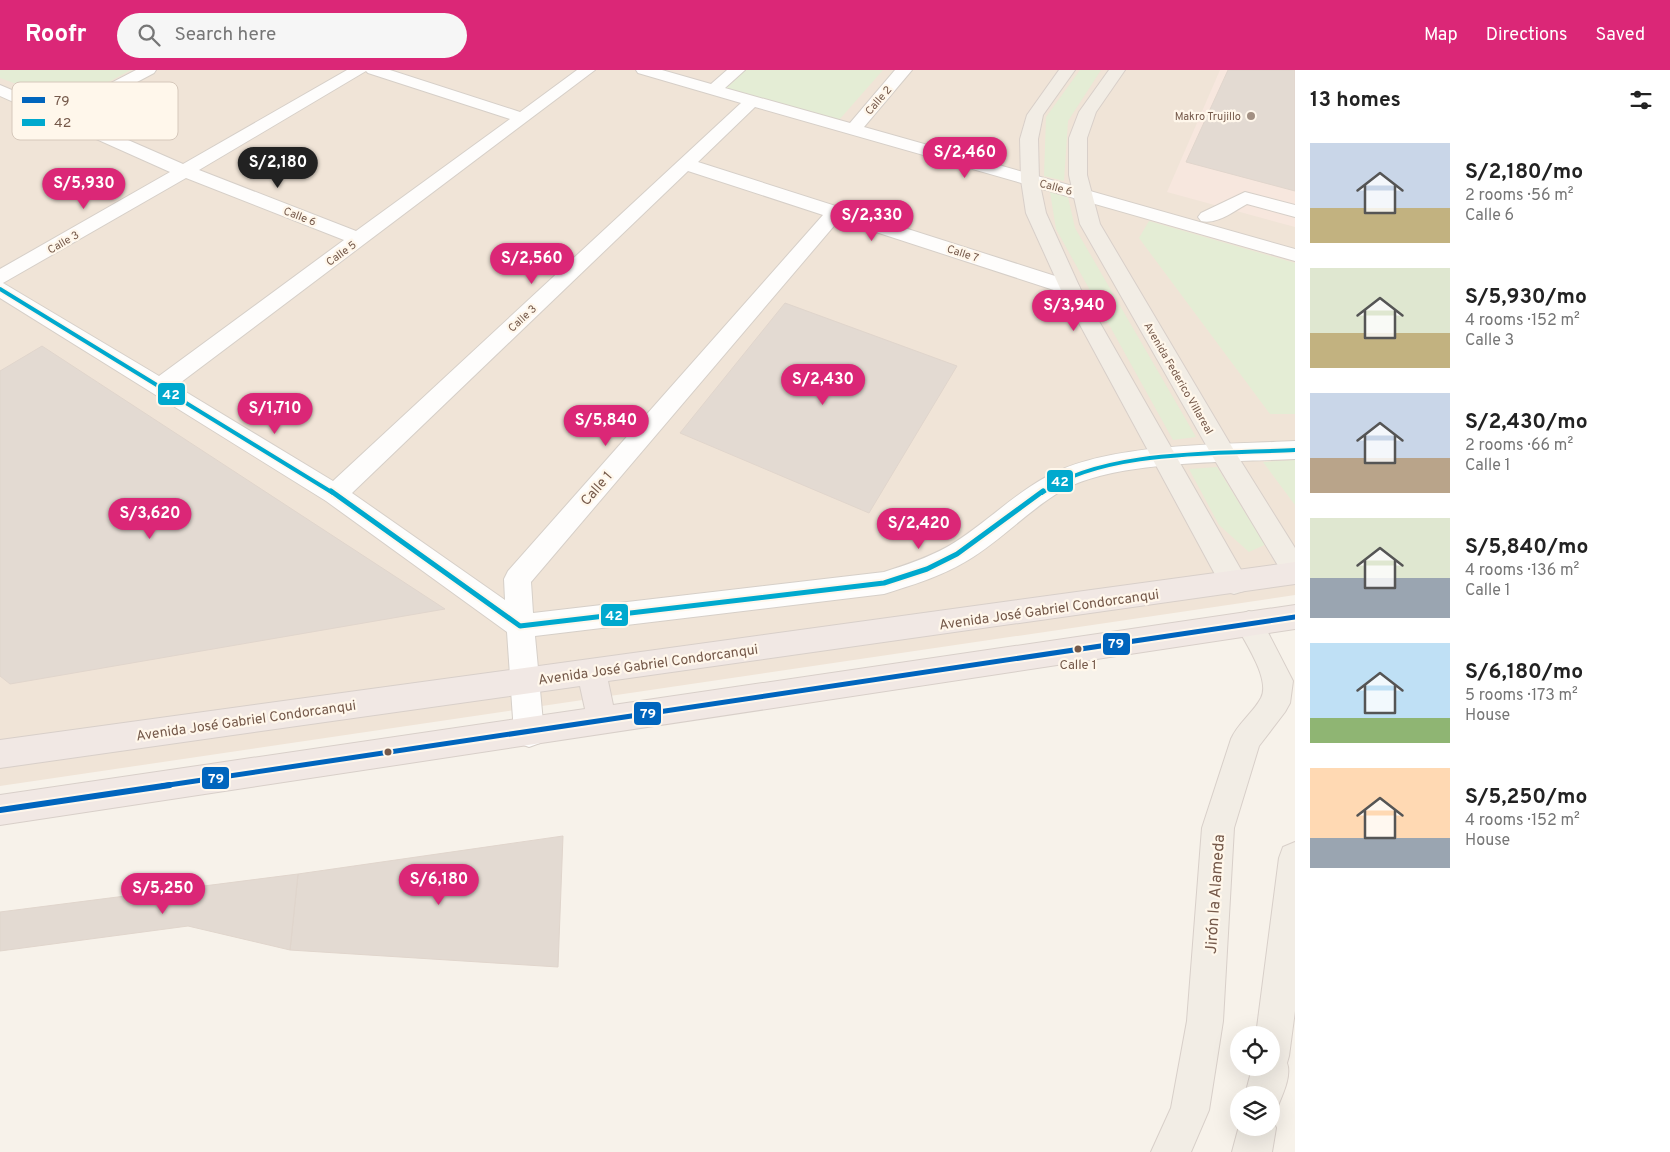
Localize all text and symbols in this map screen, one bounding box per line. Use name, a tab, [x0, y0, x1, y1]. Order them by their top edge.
search box	[117, 13, 467, 58]
text: Roofr	[25, 20, 87, 50]
icon: search	[135, 21, 163, 49]
text: Search here	[175, 23, 276, 47]
text: Map	[1424, 24, 1458, 47]
text: Directions	[1486, 24, 1568, 47]
text: Saved	[1596, 24, 1645, 47]
legend	[12, 82, 178, 140]
street label: Calle 2	[862, 83, 895, 118]
icon: filters	[1627, 86, 1655, 114]
text: 13 homes	[1310, 87, 1401, 114]
text: 79	[54, 93, 70, 110]
place label: Makro Trujillo	[1175, 110, 1241, 124]
marker: Makro Trujillo	[1245, 110, 1257, 122]
text: 42	[54, 115, 71, 132]
pin: S/2,460	[919, 136, 1011, 179]
text: S/2,460	[934, 143, 996, 163]
pin: S/2,180	[232, 146, 324, 189]
text: S/2,180	[249, 153, 307, 173]
text: S/2,180/mo	[1465, 159, 1583, 186]
icon: home	[1350, 163, 1410, 223]
pin: S/5,930	[38, 168, 130, 210]
text: S/5,930	[53, 174, 115, 194]
street label: Calle 6	[1038, 177, 1074, 199]
text: 2 rooms · 56 m²	[1465, 186, 1574, 206]
pin: S/2,330	[826, 200, 918, 242]
street label: Calle 6	[281, 204, 318, 230]
text: S/2,330	[841, 206, 903, 226]
text: Calle 6	[1465, 206, 1514, 226]
street label: Calle 3	[45, 228, 82, 257]
street label: Calle 5	[324, 238, 360, 269]
pin: S/2,560	[486, 242, 578, 285]
street label: Calle 7	[945, 242, 981, 266]
text: S/2,560	[501, 249, 563, 269]
text: S/5,930/mo	[1465, 284, 1587, 311]
icon: home	[1350, 288, 1410, 348]
pin: S/3,940	[1028, 290, 1120, 332]
text: S/3,940	[1043, 296, 1105, 316]
street label: Calle 3	[506, 302, 540, 335]
text: 4 rooms · 152 m²	[1465, 311, 1580, 331]
street label: Avenida Federico Villareal	[1140, 320, 1216, 437]
text: Calle 3	[1465, 331, 1514, 351]
pin: S/2,430	[777, 364, 869, 406]
text: S/2,430	[792, 370, 854, 390]
line badge: 42	[157, 382, 186, 406]
text: 42	[162, 387, 180, 404]
pin: S/1,710	[229, 392, 321, 435]
text: S/1,710	[249, 399, 301, 419]
pin: S/5,840	[560, 404, 652, 447]
text: S/2,430/mo	[1465, 409, 1588, 436]
text: S/5,840	[575, 411, 637, 431]
icon: home	[1350, 413, 1410, 473]
text: 2 rooms · 66 m²	[1465, 436, 1573, 456]
text: Calle 1	[1465, 456, 1511, 476]
street label: Calle 1	[578, 468, 617, 510]
line badge: 42	[1046, 469, 1074, 493]
text: 42	[1051, 474, 1069, 491]
pin: S/3,620	[104, 498, 196, 540]
text: S/3,620	[119, 504, 181, 524]
pin: S/2,420	[873, 508, 965, 550]
text: S/2,420	[888, 514, 950, 534]
text: S/5,840/mo	[1465, 534, 1588, 561]
icon: home	[1350, 538, 1410, 598]
text: 4 rooms · 136 m²	[1465, 561, 1579, 581]
text: Calle 1	[1465, 581, 1511, 601]
street label: Avenida José Gabriel Condorcanqui	[938, 587, 1160, 634]
line badge: 42	[600, 603, 629, 627]
text: 42	[605, 608, 623, 625]
line badge: 79	[1102, 632, 1131, 656]
text: 79	[1108, 636, 1124, 653]
street label: Avenida José Gabriel Condorcanqui	[537, 642, 759, 689]
marker: Calle 1	[1073, 644, 1083, 654]
place label: Calle 1	[1060, 658, 1096, 674]
text: S/6,180/mo	[1465, 659, 1583, 686]
icon: home	[1350, 663, 1410, 723]
text: 5 rooms · 173 m²	[1465, 686, 1578, 706]
street label: Avenida José Gabriel Condorcanqui	[135, 698, 357, 745]
line badge: 79	[633, 701, 662, 726]
text: 79	[640, 706, 656, 723]
text: House	[1465, 706, 1510, 726]
unlabelled marker	[383, 747, 393, 757]
line badge: 79	[201, 766, 230, 790]
text: 79	[208, 771, 224, 788]
text: S/5,250/mo	[1465, 784, 1587, 811]
icon: home	[1350, 788, 1410, 848]
text: 4 rooms · 152 m²	[1465, 811, 1580, 831]
text: House	[1465, 831, 1510, 851]
street label: Jirón la Alameda	[1202, 834, 1230, 955]
pin: S/6,180	[393, 864, 485, 906]
text: S/6,180	[410, 870, 468, 890]
pin: S/5,250	[117, 872, 209, 915]
text: S/5,250	[132, 879, 194, 899]
map controls	[1230, 1026, 1280, 1136]
button: locate	[1230, 1026, 1280, 1076]
button: layers	[1230, 1086, 1280, 1136]

